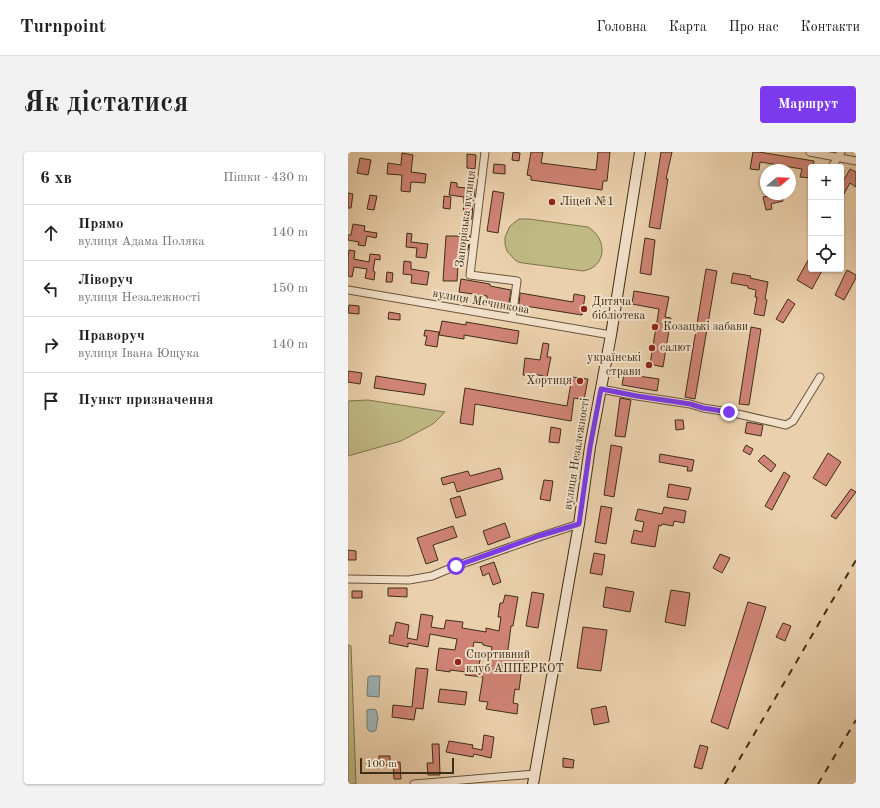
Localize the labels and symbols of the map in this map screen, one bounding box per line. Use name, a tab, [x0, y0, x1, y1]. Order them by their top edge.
north arrow	[760, 164, 796, 200]
street label: Запорізька вулиця	[453, 170, 478, 268]
place label: Ліцей №1	[560, 195, 614, 208]
marker: Ліцей №1	[547, 197, 557, 207]
street label: вулиця Мечникова	[432, 288, 531, 316]
place label: Дитяча бібліотека	[592, 296, 646, 322]
marker: Дитяча бібліотека	[579, 304, 589, 314]
place label: Козацькі забави	[663, 320, 748, 333]
marker: Козацькі забави	[650, 322, 660, 332]
place label: салют	[660, 342, 691, 354]
marker: салют	[647, 343, 657, 353]
place label: українські страви	[587, 351, 641, 378]
marker: українські страви	[644, 360, 654, 370]
place label: Хортиця	[526, 375, 572, 387]
marker: Хортиця	[575, 376, 585, 386]
street label: вулиця Незалежності	[561, 397, 592, 511]
route end	[720, 403, 738, 421]
route start	[447, 557, 465, 575]
place label: Спортивний клуб АППЕРКОТ	[466, 649, 564, 675]
marker: Спортивний клуб АППЕРКОТ	[453, 657, 463, 667]
scale bar	[360, 756, 454, 775]

